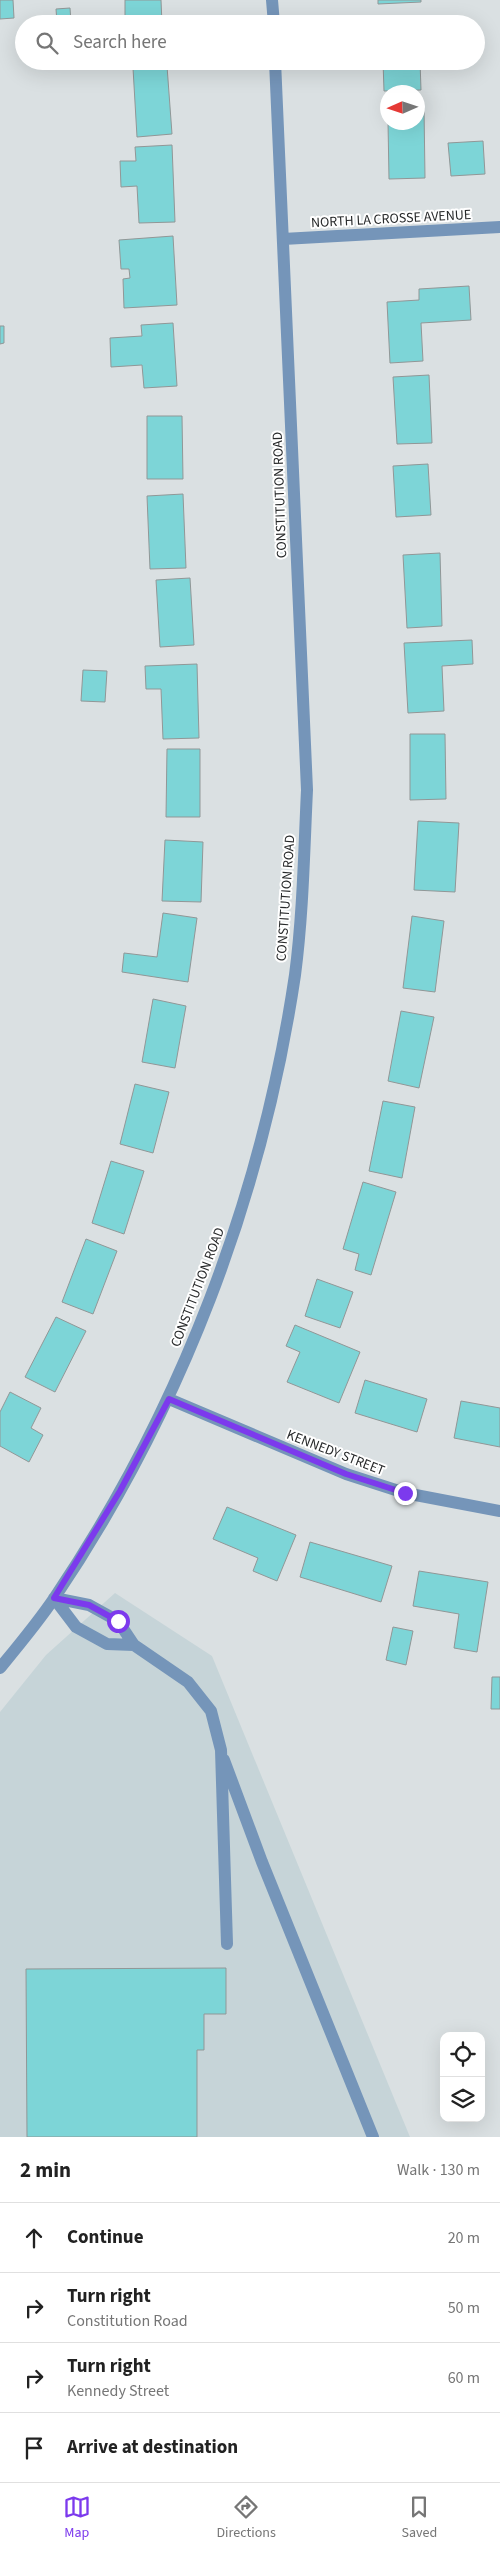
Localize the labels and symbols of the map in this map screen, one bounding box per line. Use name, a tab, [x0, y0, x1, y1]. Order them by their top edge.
north arrow	[380, 85, 425, 130]
street label: NORTH LA CROSSE AVENUE	[310, 205, 472, 233]
street label: CONSTITUTION ROAD	[268, 431, 292, 559]
street label: CONSTITUTION ROAD	[272, 834, 300, 962]
street label: CONSTITUTION ROAD	[166, 1225, 230, 1350]
street label: KENNEDY STREET	[284, 1425, 388, 1481]
route end	[394, 1482, 417, 1505]
route start	[107, 1610, 130, 1633]

